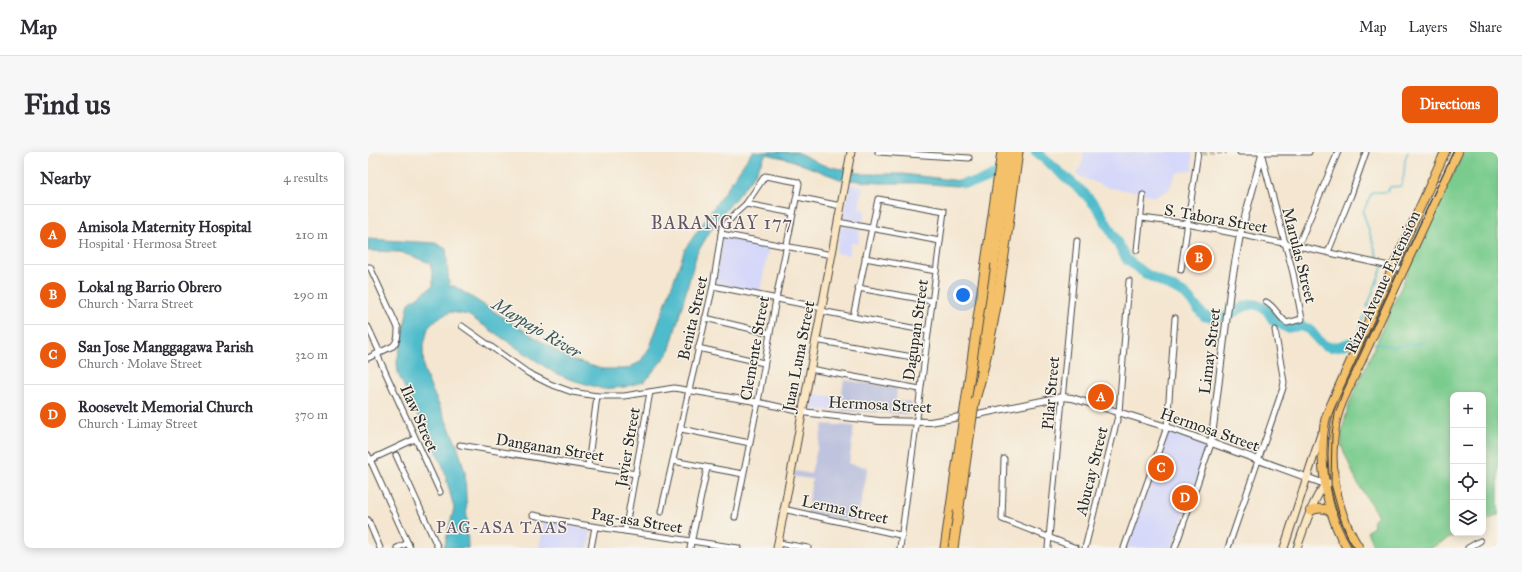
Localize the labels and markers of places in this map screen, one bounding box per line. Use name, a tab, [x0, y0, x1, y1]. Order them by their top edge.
pin: B	[1186, 243, 1212, 273]
pin: A	[1088, 382, 1114, 412]
pin: C	[1148, 453, 1174, 483]
pin: D	[1172, 483, 1198, 513]

